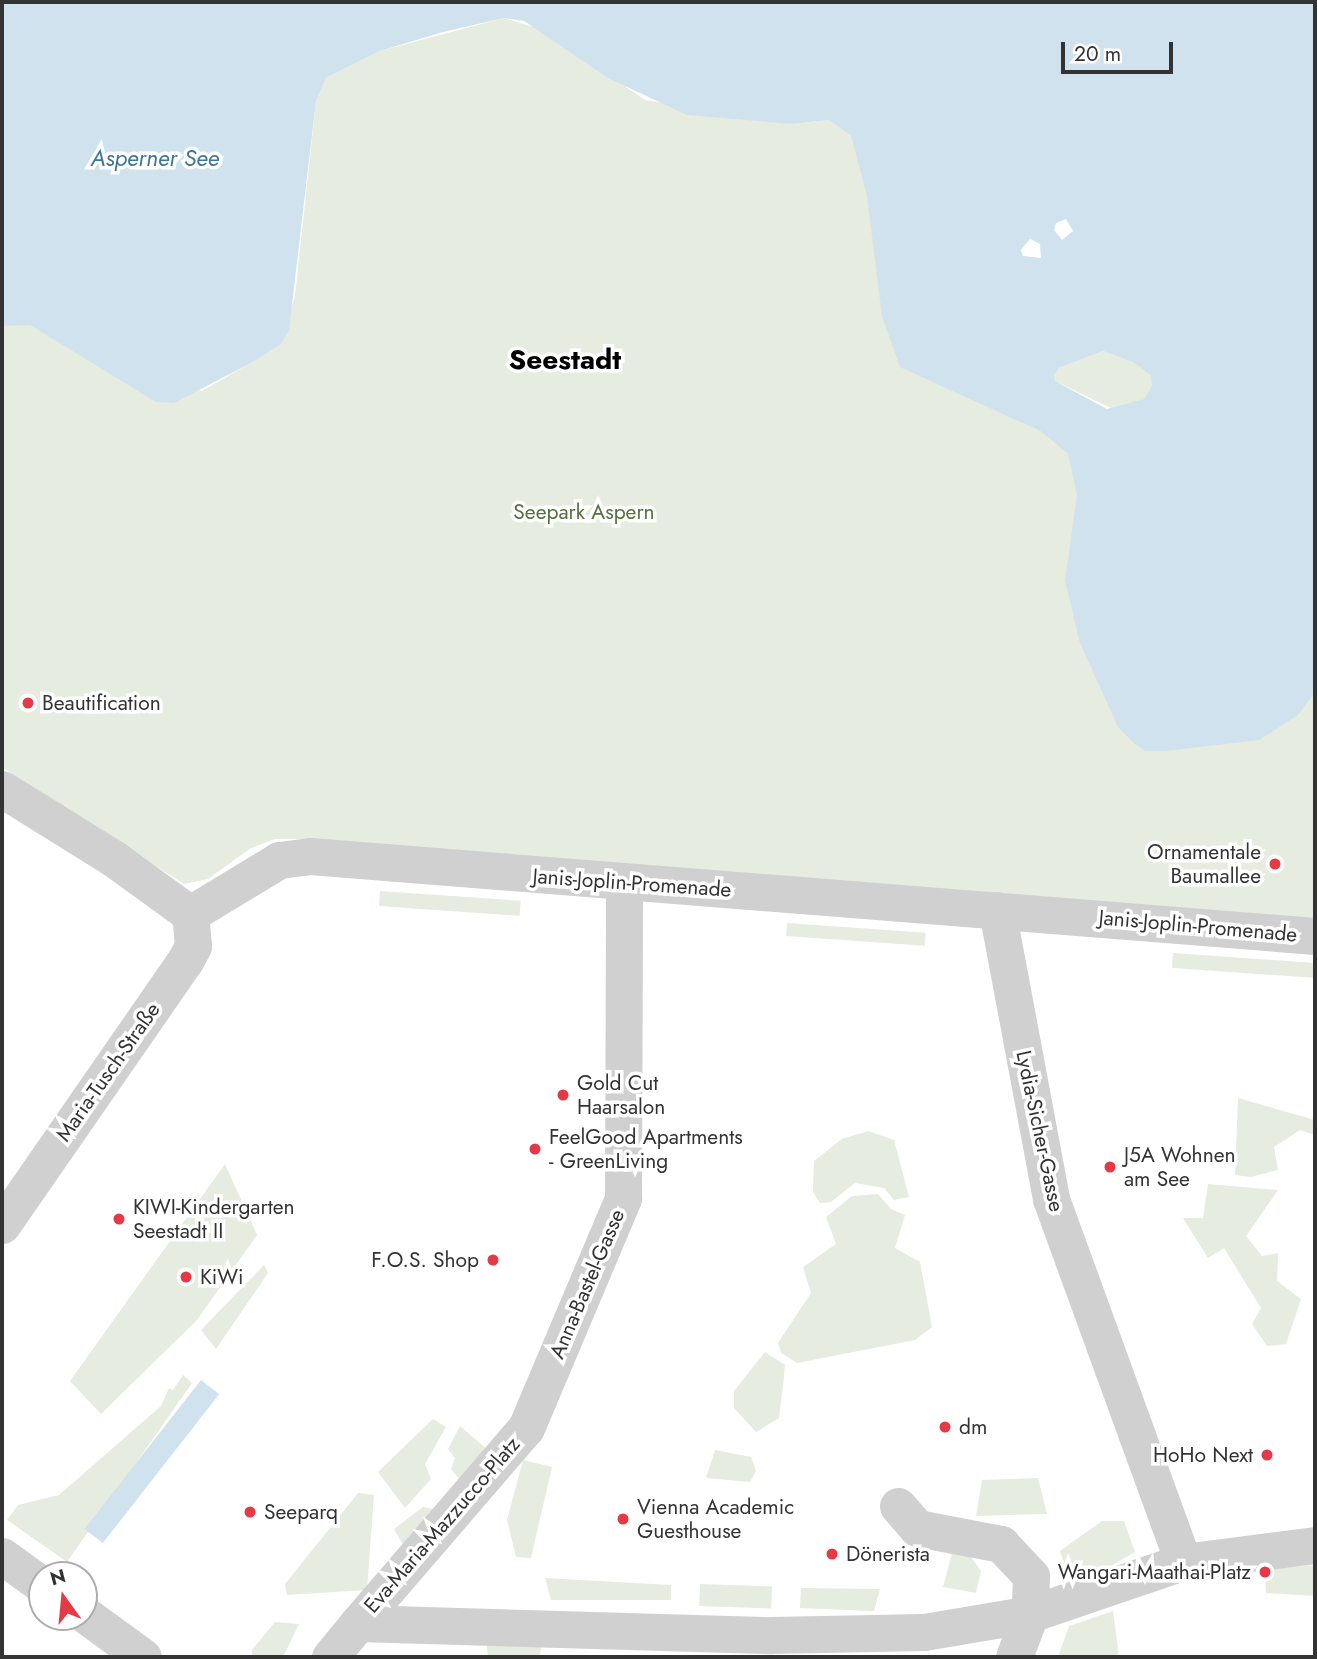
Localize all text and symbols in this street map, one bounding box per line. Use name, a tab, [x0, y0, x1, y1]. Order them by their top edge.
scale bar	[1065, 28, 1177, 72]
text: 20 m	[1074, 39, 1121, 69]
water label: Asperner See	[91, 144, 219, 172]
district label: Seestadt	[509, 343, 621, 377]
park label: Seepark Aspern	[513, 499, 655, 525]
place label: Beautification	[42, 690, 161, 716]
marker: Beautification	[20, 695, 36, 711]
place label: Ornamentale Baumallee	[1147, 839, 1261, 889]
marker: Ornamentale Baumallee	[1267, 856, 1283, 872]
street label: Janis-Joplin-Promenade	[532, 863, 732, 903]
street label: Janis-Joplin-Promenade	[1098, 905, 1298, 947]
street label: Maria-Tusch-Straße	[51, 998, 165, 1146]
street label: Lydia-Sicher-Gasse	[1011, 1048, 1069, 1214]
place label: Gold Cut Haarsalon	[577, 1070, 665, 1120]
marker: Gold Cut Haarsalon	[555, 1087, 571, 1103]
place label: FeelGood Apartments - GreenLiving	[549, 1124, 743, 1174]
marker: FeelGood Apartments - GreenLiving	[527, 1141, 543, 1157]
place label: J5A Wohnen am See	[1124, 1142, 1236, 1192]
marker: J5A Wohnen am See	[1102, 1159, 1118, 1175]
place label: KIWI-Kindergarten Seestadt II	[133, 1194, 295, 1244]
street label: Anna-Bastel-Gasse	[544, 1205, 630, 1363]
marker: KIWI-Kindergarten Seestadt II	[111, 1211, 127, 1227]
place label: F.O.S. Shop	[371, 1247, 479, 1273]
marker: F.O.S. Shop	[485, 1252, 501, 1268]
place label: KiWi	[200, 1264, 244, 1290]
marker: KiWi	[178, 1269, 194, 1285]
place label: dm	[959, 1414, 987, 1440]
marker: dm	[937, 1419, 953, 1435]
street label: Eva-Maria-Mazzucco-Platz	[359, 1432, 525, 1618]
place label: HoHo Next	[1153, 1442, 1253, 1468]
marker: HoHo Next	[1259, 1447, 1275, 1463]
place label: Vienna Academic Guesthouse	[637, 1494, 794, 1544]
place label: Seeparq	[264, 1499, 338, 1525]
marker: Seeparq	[242, 1504, 258, 1520]
marker: Vienna Academic Guesthouse	[615, 1511, 631, 1527]
place label: Dönerista	[846, 1541, 930, 1567]
marker: Dönerista	[824, 1546, 840, 1562]
place label: Wangari-Maathai-Platz	[1058, 1559, 1251, 1585]
north arrow	[28, 1561, 98, 1631]
text: N	[47, 1562, 69, 1592]
marker: Wangari-Maathai-Platz	[1257, 1564, 1273, 1580]

